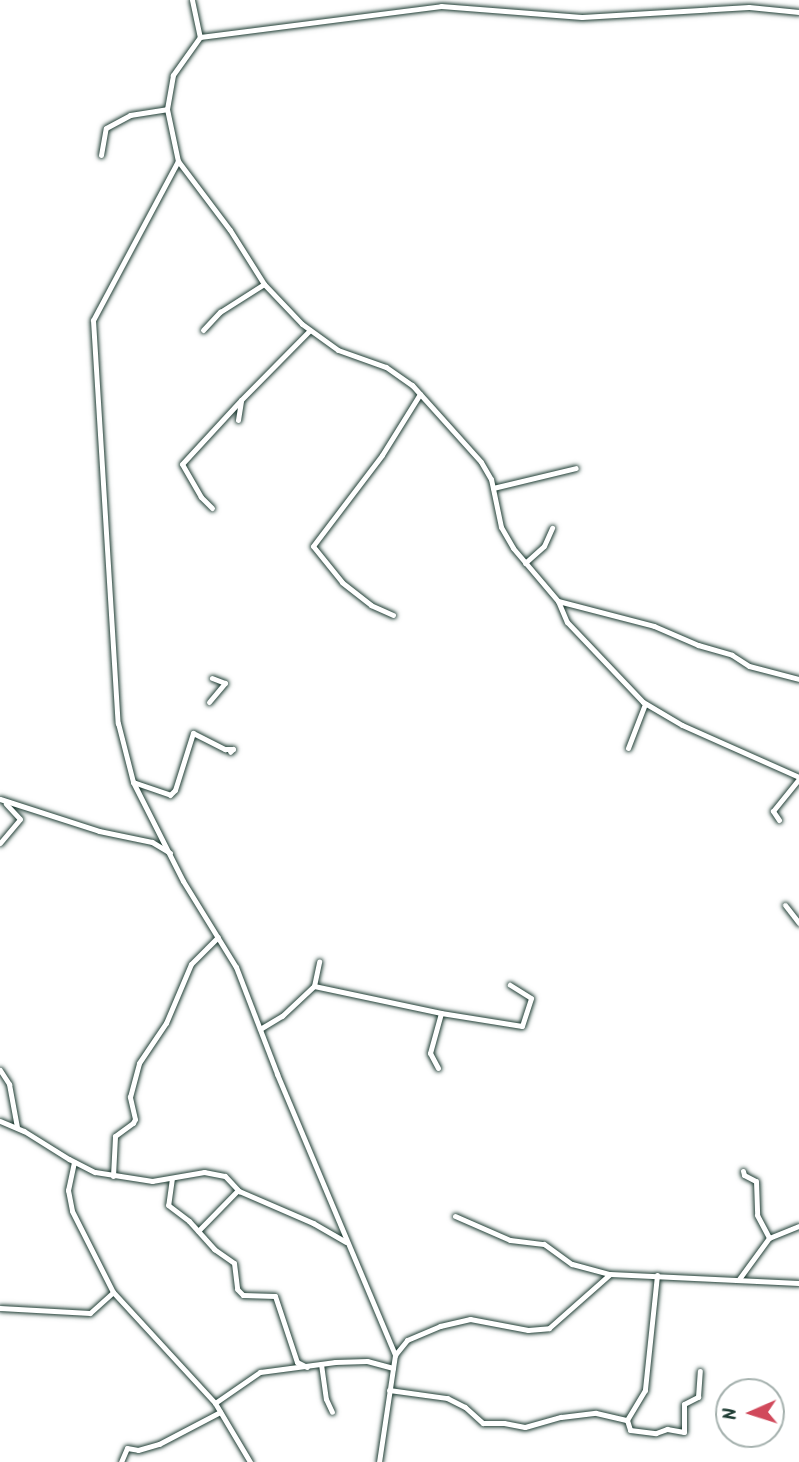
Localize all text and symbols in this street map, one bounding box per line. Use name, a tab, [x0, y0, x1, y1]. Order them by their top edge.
north arrow	[715, 1378, 785, 1448]
text: N	[716, 1407, 746, 1421]

